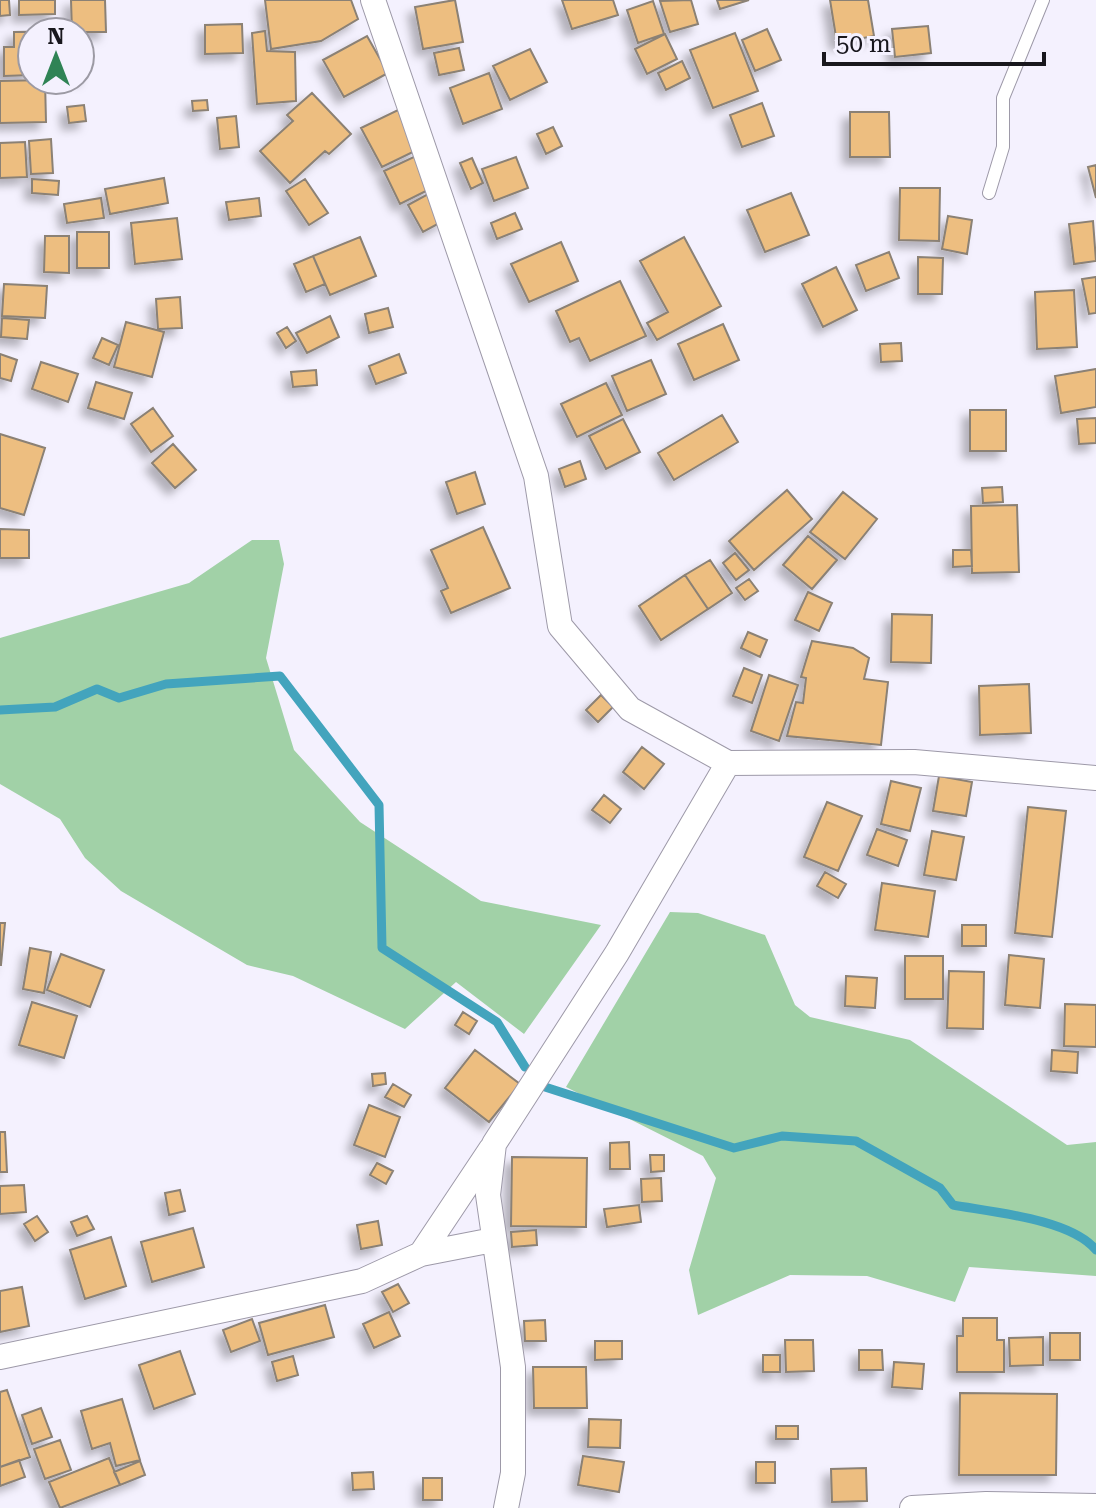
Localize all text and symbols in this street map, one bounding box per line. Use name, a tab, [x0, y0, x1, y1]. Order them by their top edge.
north arrow	[16, 16, 96, 96]
scale bar	[824, 16, 1044, 66]
text: N	[48, 24, 65, 49]
text: 50 m	[836, 30, 891, 58]

